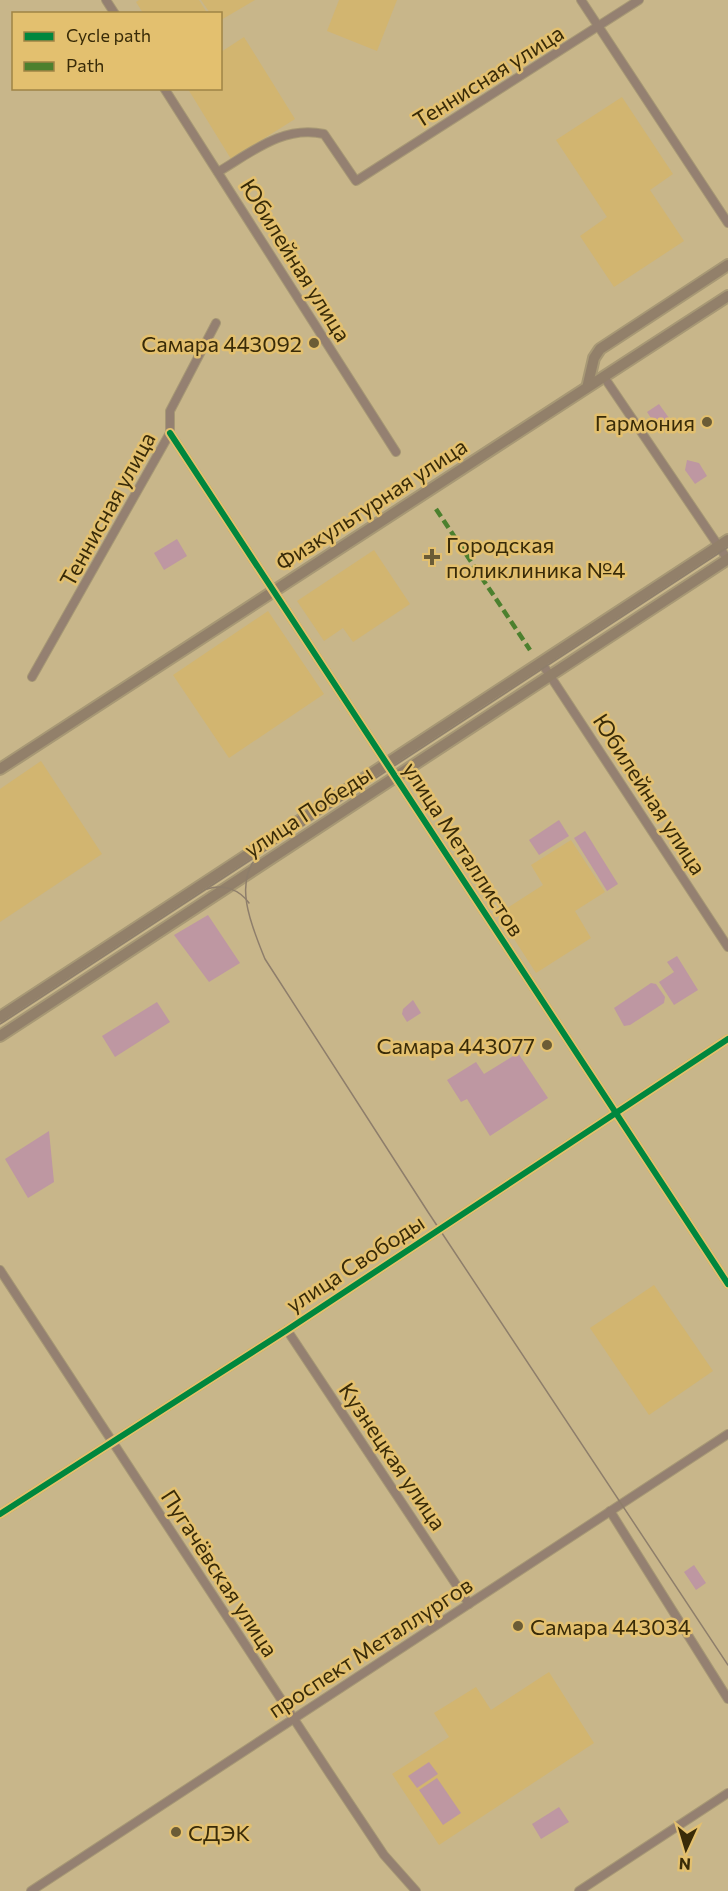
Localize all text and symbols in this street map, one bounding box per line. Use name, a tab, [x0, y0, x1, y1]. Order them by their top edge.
legend	[12, 12, 222, 90]
street label: Теннисная улица	[408, 19, 568, 133]
text: Cycle path	[66, 24, 151, 46]
text: Path	[66, 54, 104, 76]
street label: Юбилейная улица	[235, 174, 357, 346]
place label: Самара 443092	[141, 330, 302, 357]
marker: Самара 443092	[307, 336, 321, 350]
place label: Гармония	[595, 409, 695, 436]
marker: Гармония	[700, 415, 714, 429]
street label: Теннисная улица	[53, 427, 161, 591]
street label: Физкультурная улица	[270, 432, 472, 576]
place label: Городская поликлиника №4	[446, 531, 625, 583]
marker: Городская поликлиника №4	[423, 548, 441, 566]
street label: Юбилейная улица	[588, 708, 712, 880]
street label: улица Металлистов	[397, 757, 531, 941]
street label: улица Победы	[239, 759, 377, 863]
place label: Самара 443077	[377, 1032, 535, 1059]
marker: Самара 443077	[540, 1038, 554, 1052]
street label: улица Свободы	[281, 1208, 429, 1318]
street label: Кузнецкая улица	[334, 1377, 452, 1535]
street label: Пугачёвская улица	[156, 1484, 284, 1662]
street label: проспект Металлургов	[263, 1571, 477, 1723]
place label: Самара 443034	[530, 1613, 691, 1640]
marker: Самара 443034	[511, 1619, 525, 1633]
place label: СДЭК	[188, 1819, 250, 1846]
north arrow	[656, 1819, 716, 1879]
marker: СДЭК	[169, 1825, 183, 1839]
text: N	[678, 1855, 692, 1874]

